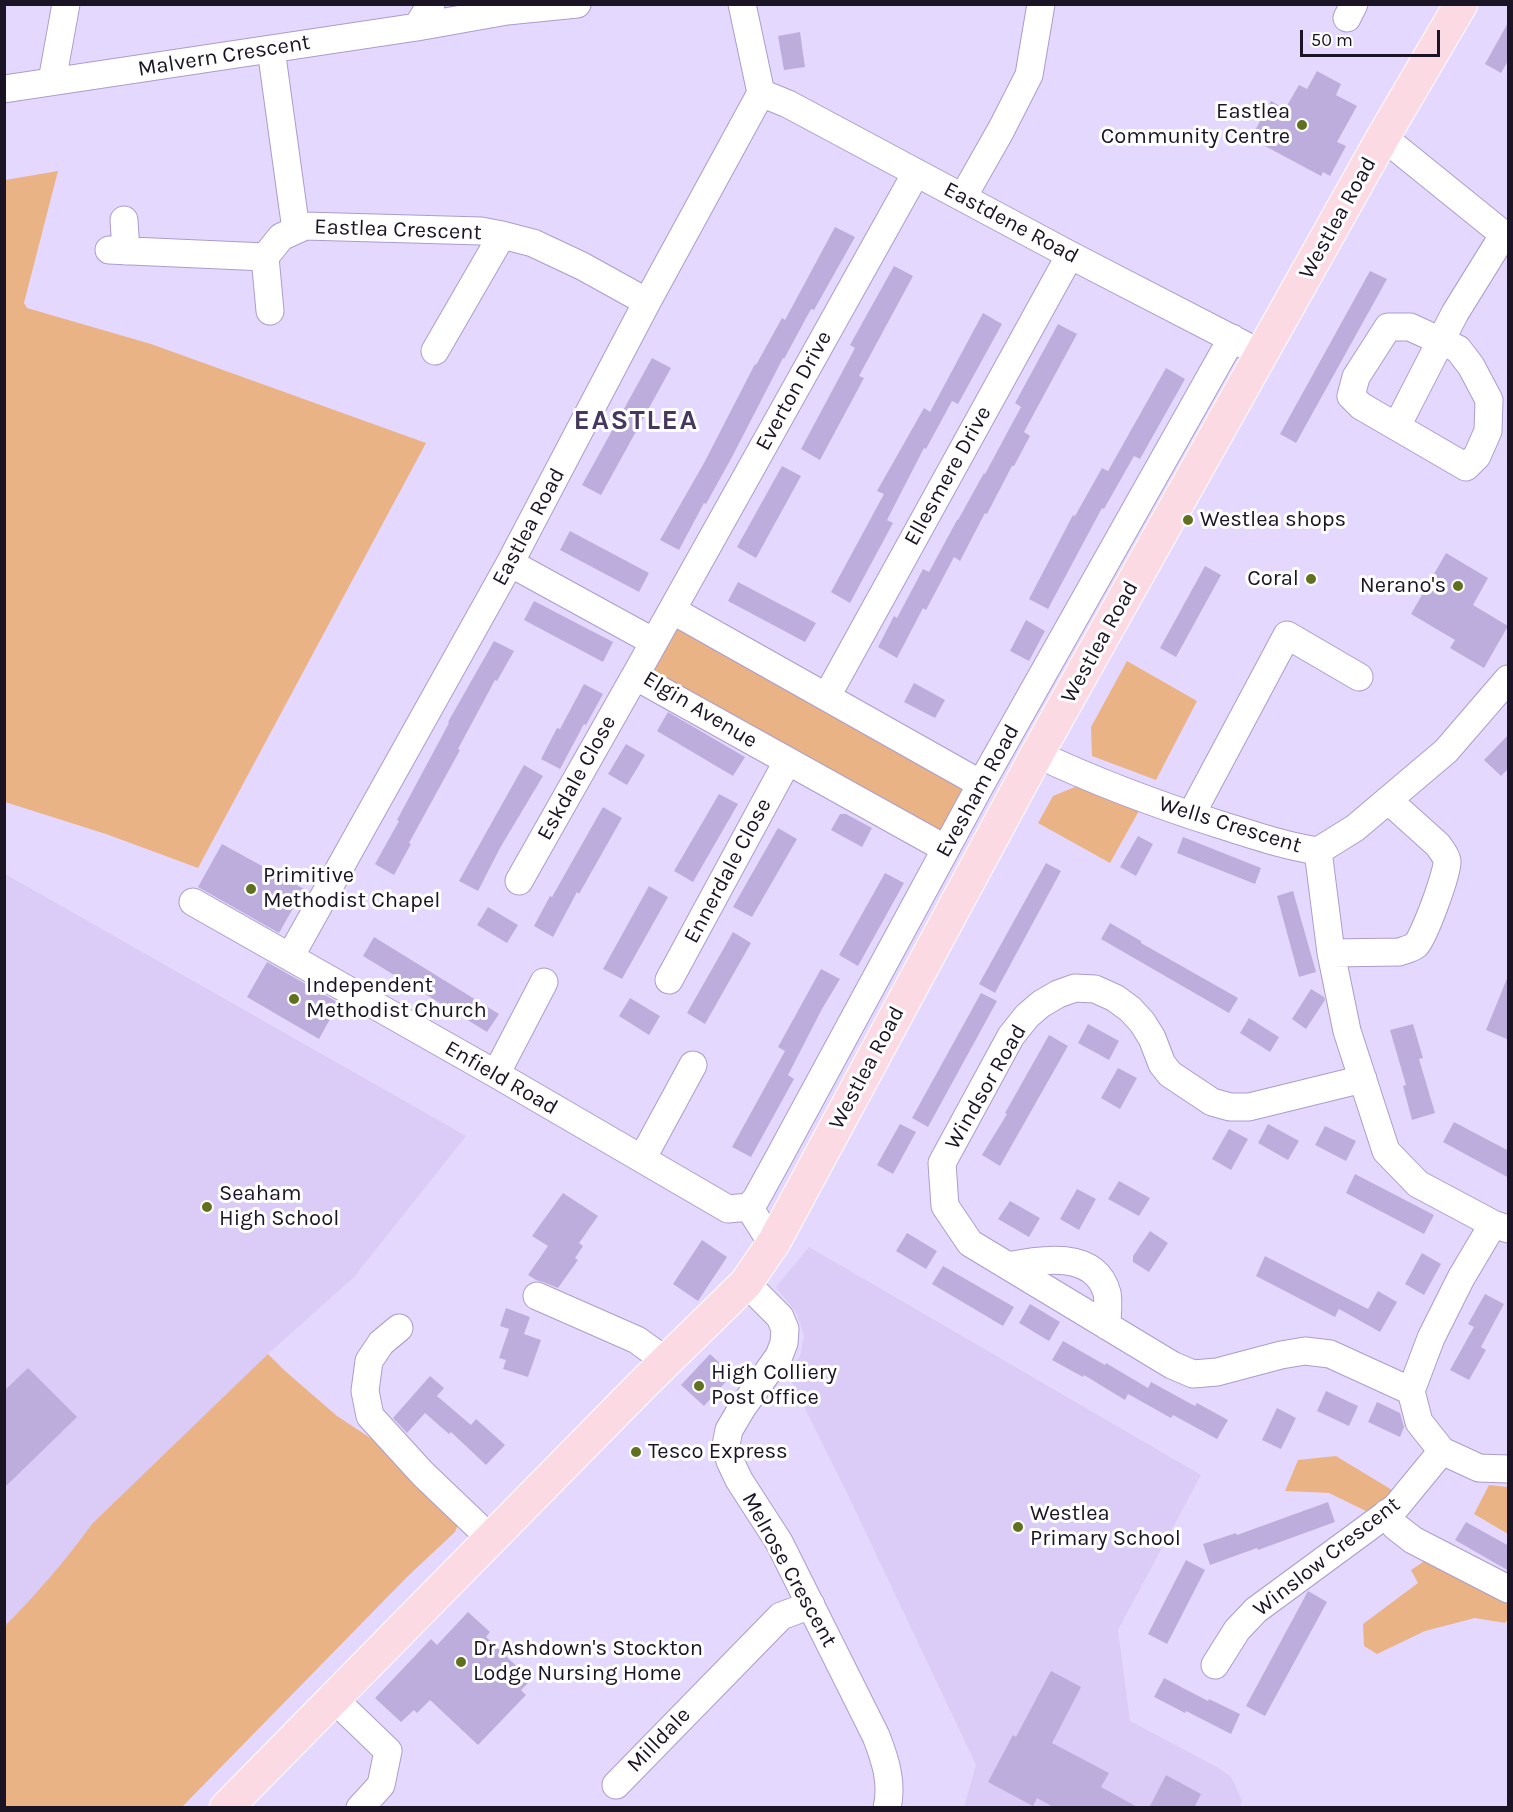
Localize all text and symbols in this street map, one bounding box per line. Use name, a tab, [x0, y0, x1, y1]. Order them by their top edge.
scale bar	[1303, 18, 1442, 56]
street label: Malvern Crescent	[136, 29, 312, 83]
text: 50 m	[1311, 29, 1353, 51]
place label: Eastlea Community Centre	[1101, 99, 1290, 150]
marker: Eastlea Community Centre	[1295, 118, 1309, 132]
street label: Westlea Road	[1294, 152, 1382, 284]
street label: Eastdene Road	[939, 176, 1083, 270]
street label: Eastlea Crescent	[314, 214, 482, 246]
street label: Everton Drive	[750, 327, 838, 455]
street label: Ellesmere Drive	[899, 402, 997, 550]
district label: EASTLEA	[574, 404, 698, 438]
street label: Eastlea Road	[487, 464, 571, 590]
place label: Westlea shops	[1200, 507, 1346, 533]
marker: Westlea shops	[1181, 513, 1195, 527]
place label: Coral	[1247, 566, 1299, 592]
marker: Coral	[1304, 572, 1318, 586]
place label: Nerano's	[1360, 573, 1446, 599]
street label: Westlea Road	[1056, 576, 1144, 708]
marker: Nerano's	[1451, 579, 1465, 593]
street label: Elgin Avenue	[638, 666, 762, 754]
street label: Eskdale Close	[532, 711, 622, 845]
street label: Evesham Road	[931, 720, 1025, 862]
street label: Wells Crescent	[1155, 791, 1305, 859]
street label: Ennerdale Close	[679, 794, 777, 948]
place label: Primitive Methodist Chapel	[263, 863, 440, 914]
marker: Primitive Methodist Chapel	[244, 882, 258, 896]
place label: Independent Methodist Church	[306, 973, 487, 1024]
marker: Independent Methodist Church	[287, 992, 301, 1006]
street label: Westlea Road	[824, 1002, 910, 1134]
street label: Windsor Road	[940, 1020, 1032, 1154]
street label: Enfield Road	[440, 1035, 562, 1121]
place label: Seaham High School	[219, 1181, 339, 1232]
marker: Seaham High School	[200, 1200, 214, 1214]
place label: High Colliery Post Office	[711, 1360, 837, 1412]
marker: High Colliery Post Office	[692, 1379, 706, 1393]
place label: Tesco Express	[648, 1439, 788, 1465]
marker: Tesco Express	[629, 1445, 643, 1459]
street label: Melrose Crescent	[736, 1488, 842, 1652]
street label: Winslow Crescent	[1248, 1492, 1406, 1622]
place label: Westlea Primary School	[1030, 1501, 1181, 1552]
marker: Westlea Primary School	[1011, 1520, 1025, 1534]
place label: Dr Ashdown's Stockton Lodge Nursing Home	[473, 1636, 703, 1688]
marker: Dr Ashdown's Stockton Lodge Nursing Home	[454, 1655, 468, 1669]
street label: Milldale	[622, 1702, 696, 1778]

